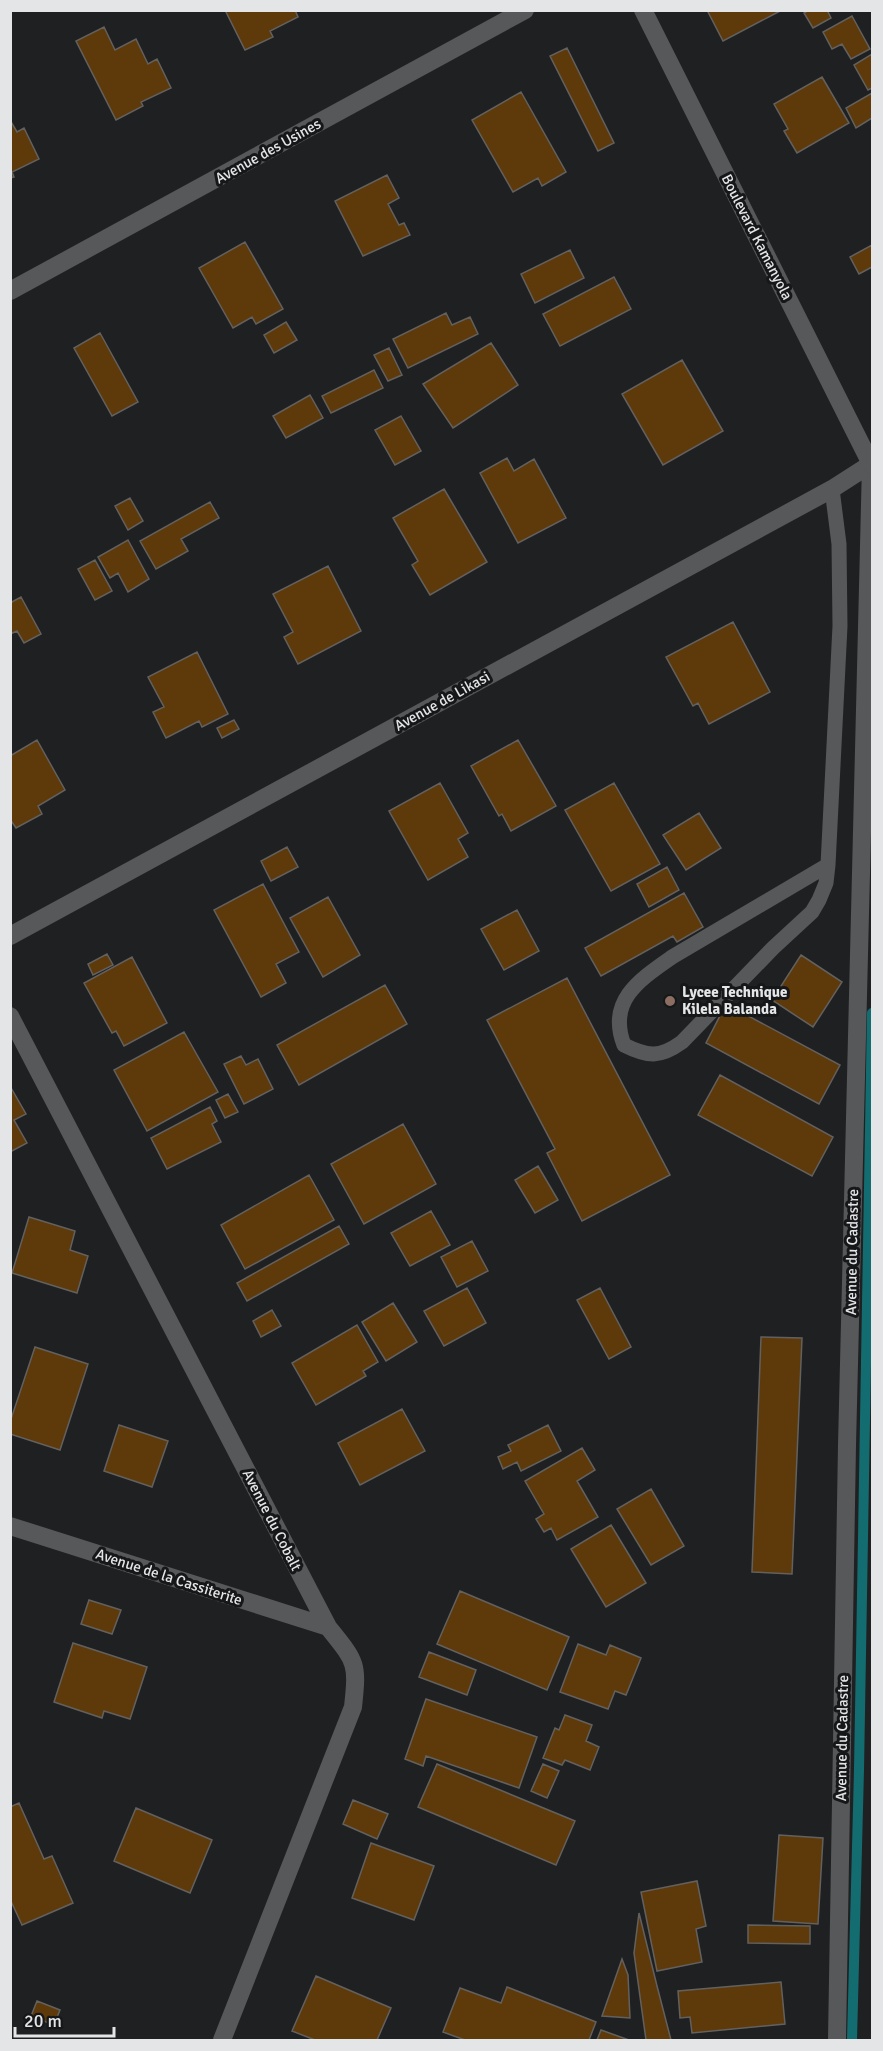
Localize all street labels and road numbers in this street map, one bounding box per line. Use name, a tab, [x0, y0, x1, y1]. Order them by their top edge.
street label: Avenue des Usines	[212, 114, 324, 187]
street label: Boulevard Kamanyola	[718, 171, 796, 303]
street label: Avenue de Likasi	[391, 667, 493, 735]
street label: Avenue du Cadastre	[842, 1189, 862, 1315]
street label: Avenue du Cobalt	[239, 1466, 305, 1574]
street label: Avenue de la Cassiterite	[93, 1545, 245, 1609]
street label: Avenue du Cadastre	[832, 1675, 852, 1801]

